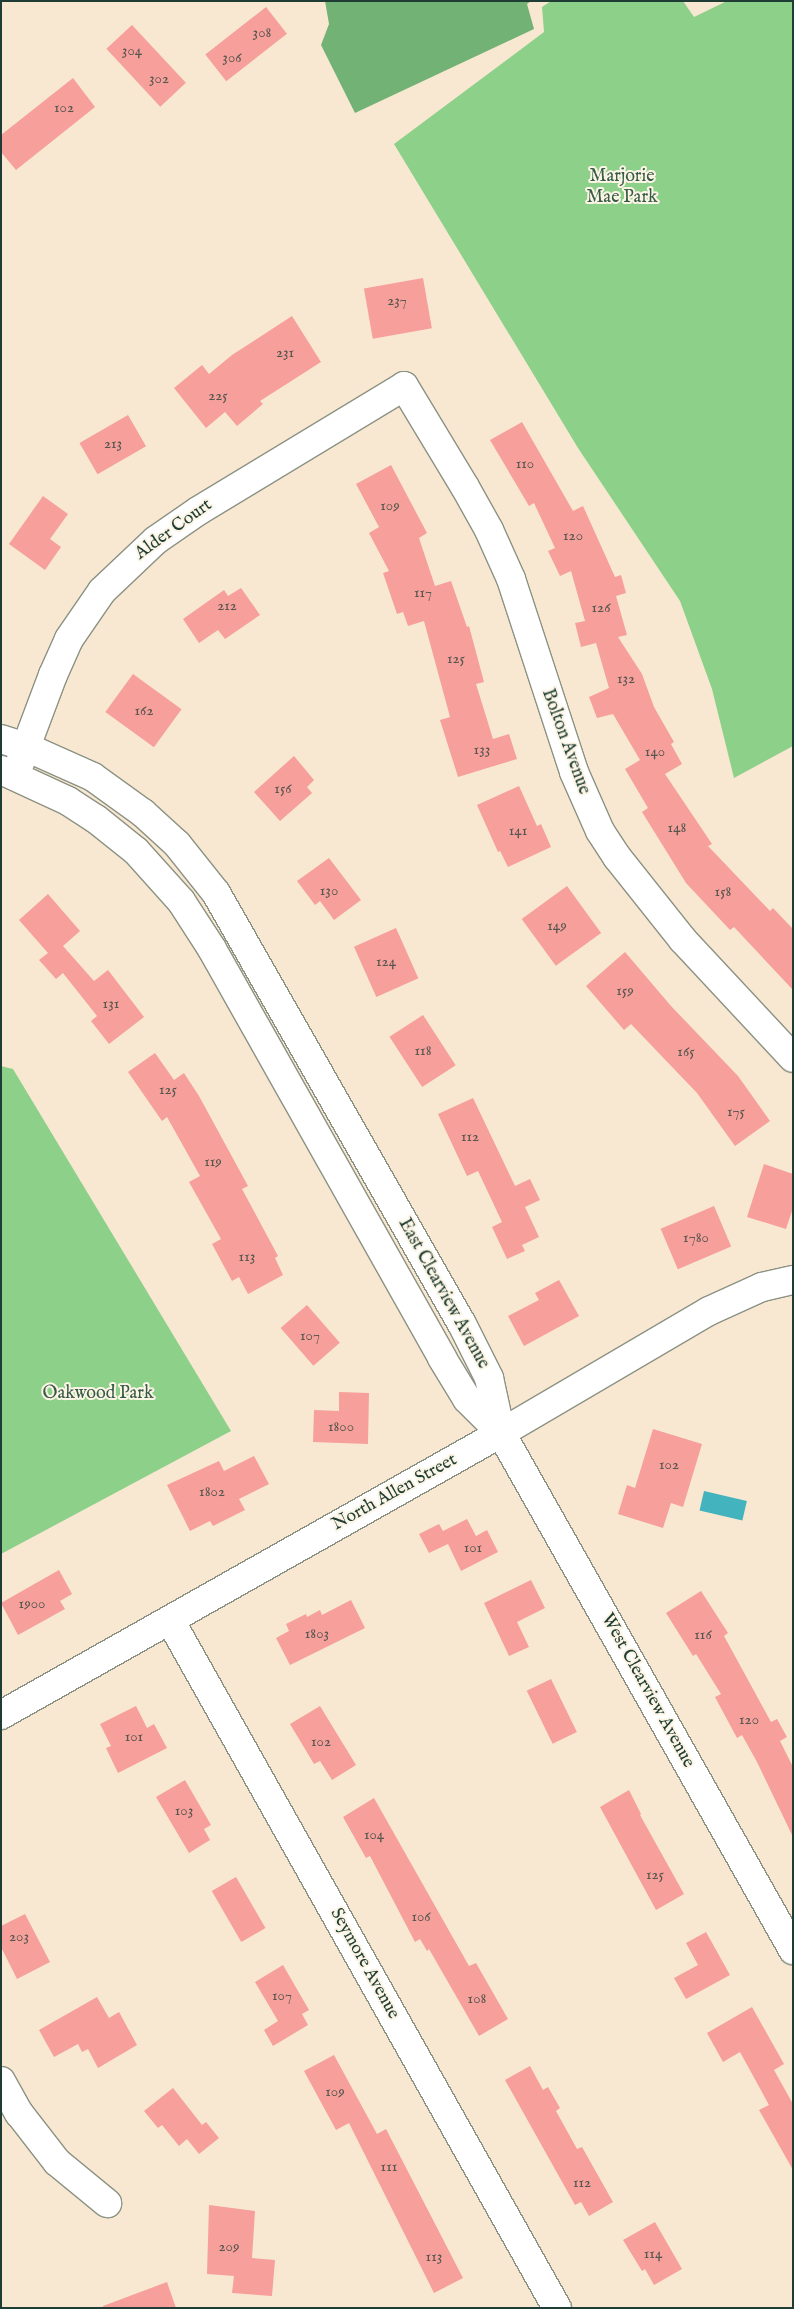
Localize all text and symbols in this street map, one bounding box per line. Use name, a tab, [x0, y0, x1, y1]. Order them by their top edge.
house number: 308	[253, 24, 271, 42]
house number: 304	[122, 42, 142, 60]
house number: 306	[222, 49, 242, 67]
house number: 302	[149, 70, 169, 88]
house number: 102	[54, 99, 74, 117]
park label: Marjorie Mae Park	[586, 167, 658, 210]
house number: 237	[387, 292, 407, 310]
house number: 231	[276, 344, 294, 362]
house number: 225	[208, 387, 228, 405]
house number: 213	[104, 435, 122, 453]
house number: 110	[516, 455, 534, 473]
street label: Alder Court	[131, 495, 217, 565]
house number: 109	[380, 497, 400, 515]
house number: 120	[563, 527, 583, 545]
house number: 117	[414, 584, 432, 602]
house number: 212	[217, 597, 237, 615]
house number: 126	[592, 599, 610, 617]
house number: 125	[447, 650, 465, 668]
house number: 132	[617, 670, 635, 688]
street label: Bolton Avenue	[536, 686, 594, 798]
house number: 162	[135, 702, 153, 720]
house number: 133	[474, 741, 490, 759]
house number: 140	[645, 743, 665, 761]
house number: 156	[274, 780, 292, 798]
house number: 148	[668, 819, 686, 837]
house number: 141	[509, 822, 527, 840]
house number: 130	[320, 882, 338, 900]
house number: 158	[715, 883, 731, 901]
house number: 149	[547, 917, 567, 935]
house number: 124	[376, 953, 396, 971]
house number: 159	[616, 982, 634, 1000]
house number: 131	[103, 995, 119, 1013]
house number: 118	[414, 1042, 432, 1060]
house number: 165	[677, 1043, 695, 1061]
house number: 125	[159, 1081, 177, 1099]
house number: 175	[727, 1103, 745, 1121]
house number: 112	[461, 1128, 479, 1146]
house number: 119	[204, 1153, 222, 1171]
street label: East Clearview Avenue	[393, 1215, 493, 1373]
house number: 1780	[683, 1229, 709, 1247]
house number: 113	[239, 1248, 255, 1266]
house number: 107	[300, 1327, 320, 1345]
park label: Oakwood Park	[42, 1383, 154, 1405]
house number: 1800	[328, 1418, 354, 1436]
street label: North Allen Street	[329, 1450, 461, 1536]
house number: 102	[659, 1456, 679, 1474]
house number: 1802	[199, 1483, 225, 1501]
house number: 101	[464, 1539, 482, 1557]
house number: 1900	[19, 1595, 45, 1613]
street label: West Clearview Avenue	[596, 1610, 698, 1772]
house number: 1803	[305, 1625, 329, 1643]
house number: 116	[694, 1626, 712, 1644]
house number: 120	[739, 1711, 759, 1729]
house number: 101	[125, 1728, 143, 1746]
house number: 102	[311, 1733, 331, 1751]
house number: 103	[175, 1802, 193, 1820]
house number: 104	[364, 1826, 384, 1844]
house number: 125	[646, 1866, 664, 1884]
street label: Seymore Avenue	[325, 1905, 403, 2023]
house number: 106	[411, 1908, 431, 1926]
house number: 203	[9, 1928, 29, 1946]
house number: 107	[272, 1987, 292, 2005]
house number: 108	[468, 1990, 486, 2008]
house number: 109	[325, 2083, 345, 2101]
house number: 111	[381, 2158, 397, 2176]
house number: 112	[573, 2174, 591, 2192]
house number: 209	[219, 2238, 239, 2256]
house number: 114	[644, 2245, 662, 2263]
house number: 113	[426, 2248, 442, 2266]

